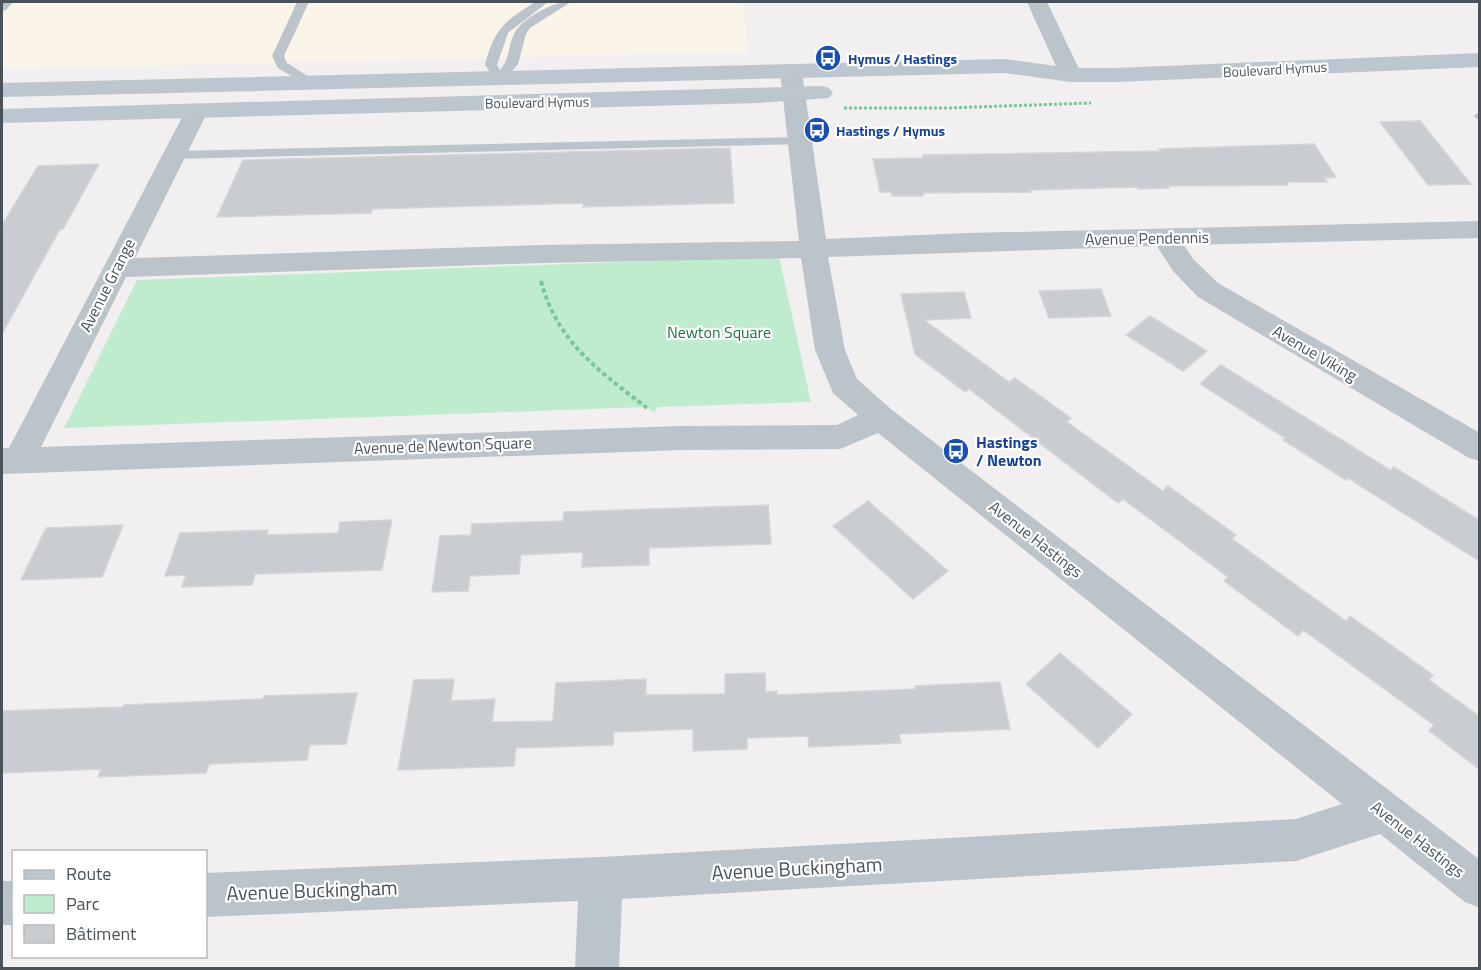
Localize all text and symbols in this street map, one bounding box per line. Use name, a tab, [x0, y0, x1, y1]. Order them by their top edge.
bus stop icon: Hymus / Hastings	[813, 43, 843, 73]
place label: Hymus / Hastings	[848, 48, 957, 69]
street label: Boulevard Hymus	[1222, 56, 1328, 82]
street label: Boulevard Hymus	[485, 91, 589, 113]
bus stop icon: Hastings / Hymus	[802, 115, 832, 145]
place label: Hastings / Hymus	[836, 120, 945, 141]
street label: Avenue Pendennis	[1085, 225, 1209, 251]
street label: Avenue Grange	[73, 234, 141, 336]
street label: Avenue Viking	[1268, 319, 1362, 387]
park label: Newton Square	[667, 320, 771, 344]
street label: Avenue de Newton Square	[354, 430, 532, 460]
place label: Hastings / Newton	[976, 430, 1042, 472]
bus stop icon: Hastings / Newton	[941, 436, 971, 466]
street label: Avenue Hastings	[984, 495, 1088, 583]
street label: Avenue Hastings	[1366, 795, 1470, 883]
street label: Avenue Buckingham	[711, 848, 883, 888]
legend	[12, 850, 207, 958]
text: Route	[66, 860, 111, 887]
street label: Avenue Buckingham	[226, 872, 398, 908]
text: Parc	[66, 890, 100, 917]
text: Bâtiment	[66, 920, 137, 947]

